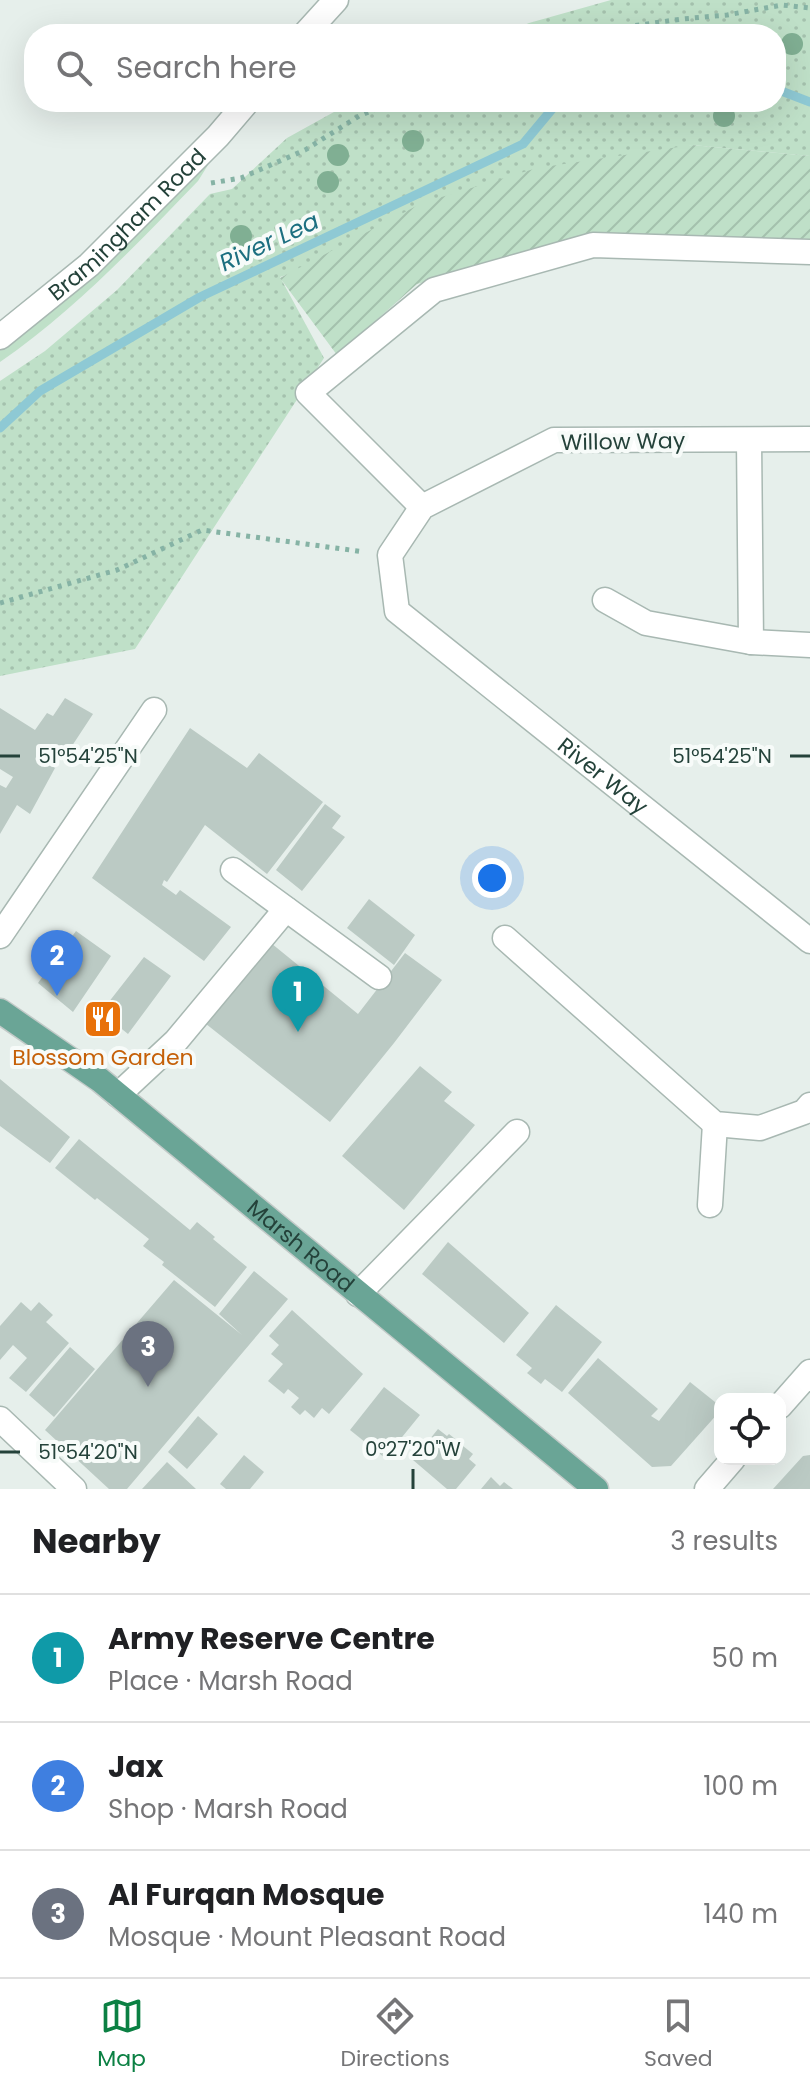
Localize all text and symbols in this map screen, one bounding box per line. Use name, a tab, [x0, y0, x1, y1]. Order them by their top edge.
search box	[24, 24, 786, 112]
icon: search	[52, 46, 96, 90]
text: Search here	[116, 46, 297, 89]
street label: Bramingham Road	[42, 141, 213, 308]
water label: River Lea	[214, 204, 324, 279]
street label: Willow Way	[561, 425, 686, 458]
street label: River Way	[551, 730, 655, 822]
text: 51°54'25"N	[38, 742, 138, 770]
text: 51°54'25"N	[672, 742, 772, 770]
your location	[472, 858, 512, 898]
pin: 2	[31, 930, 83, 996]
pin: 1	[272, 966, 324, 1032]
restaurant icon: Blossom Garden	[82, 998, 124, 1040]
place label: Blossom Garden	[12, 1042, 194, 1073]
street label: Marsh Road	[240, 1193, 361, 1300]
pin: 3	[122, 1321, 174, 1387]
map controls	[714, 1393, 786, 1465]
button: locate	[714, 1393, 786, 1465]
text: 0°27'20"W	[365, 1435, 461, 1463]
text: 51°54'20"N	[38, 1438, 138, 1466]
text: Nearby	[32, 1517, 161, 1565]
text: 3 results	[670, 1523, 778, 1559]
text: Army Reserve Centre	[108, 1617, 435, 1660]
text: 1	[53, 1640, 63, 1676]
text: 50 m	[712, 1640, 778, 1676]
text: Place · Marsh Road	[108, 1663, 353, 1699]
text: Jax	[108, 1745, 163, 1788]
text: 2	[51, 1768, 65, 1804]
text: 100 m	[703, 1768, 778, 1804]
text: Shop · Marsh Road	[108, 1791, 348, 1827]
text: Al Furqan Mosque	[108, 1873, 385, 1916]
text: 3	[50, 1896, 66, 1932]
text: 140 m	[703, 1896, 778, 1932]
text: Mosque · Mount Pleasant Road	[108, 1919, 506, 1955]
tab: Map	[97, 1994, 146, 2075]
tab: Directions	[340, 1994, 450, 2075]
tab: Saved	[644, 1994, 713, 2075]

